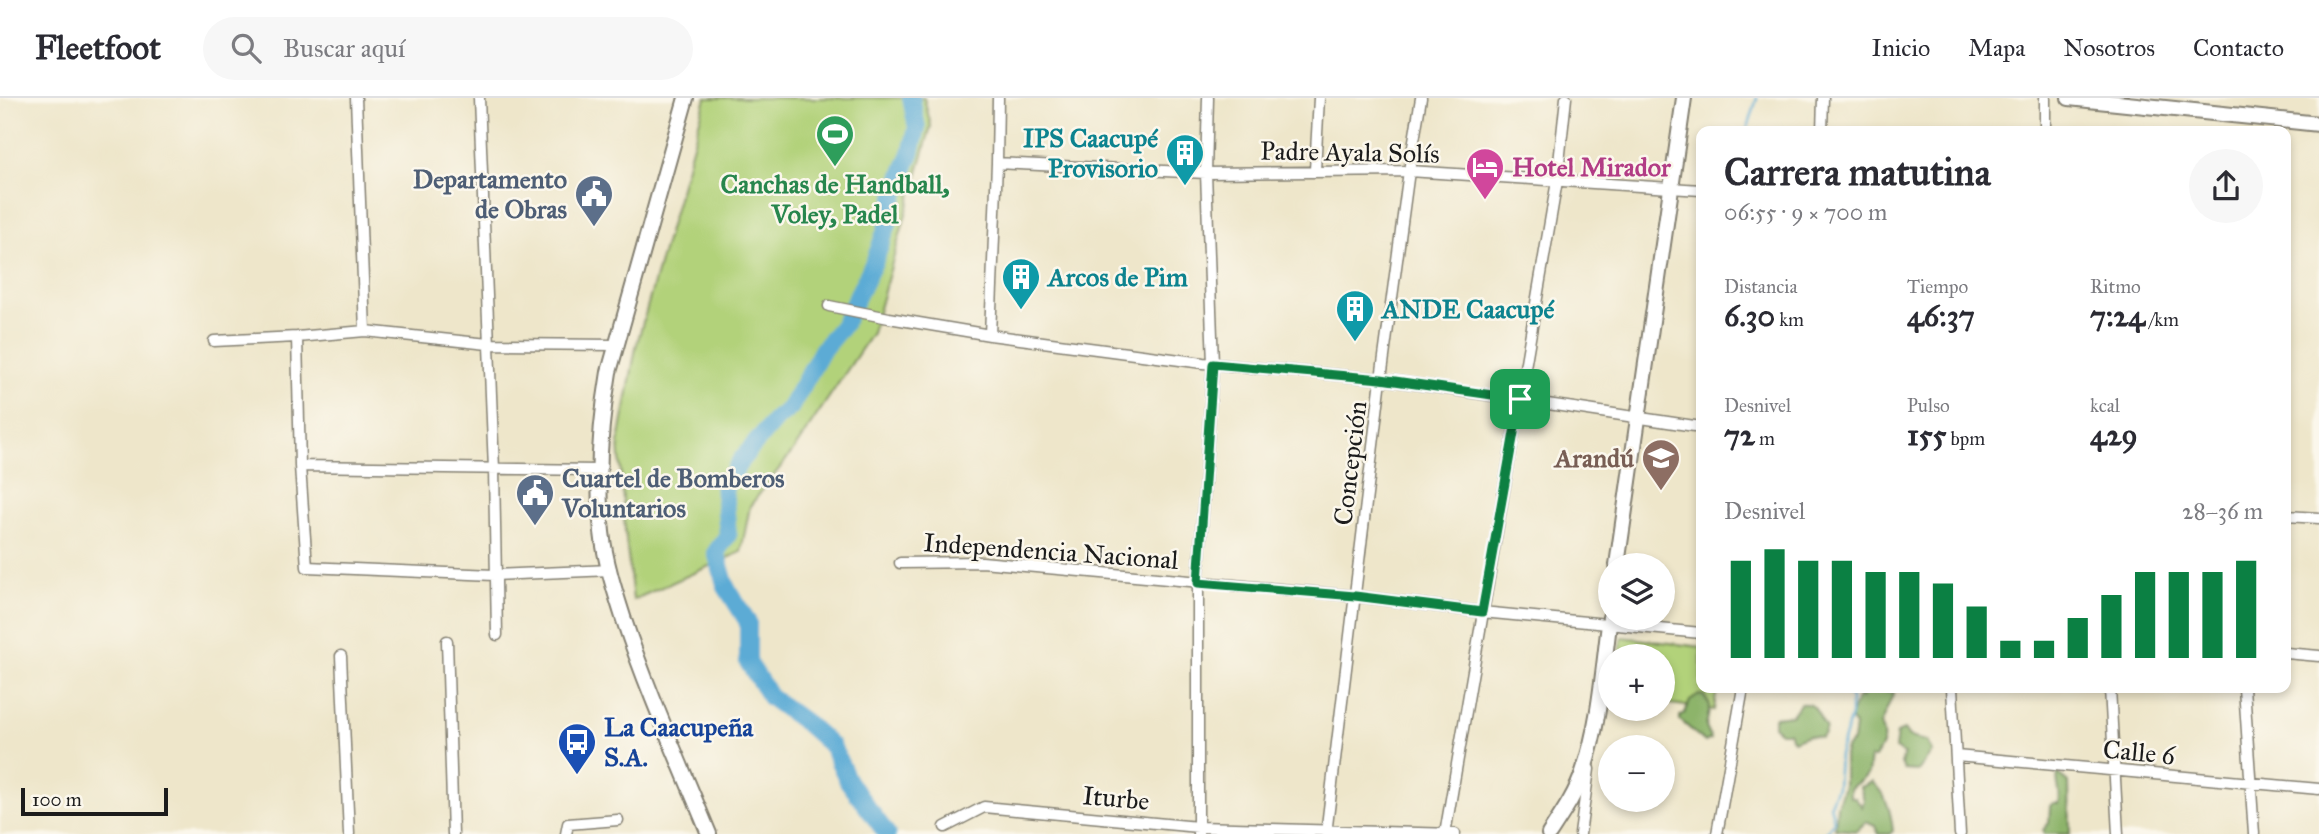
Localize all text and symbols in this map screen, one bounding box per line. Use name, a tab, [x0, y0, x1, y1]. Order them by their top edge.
search box	[203, 17, 693, 80]
text: Fleetfoot	[35, 28, 161, 68]
icon: search	[227, 29, 265, 67]
text: Buscar aquí	[283, 32, 405, 64]
text: Inicio	[1872, 33, 1930, 63]
text: Mapa	[1968, 33, 2025, 63]
text: Nosotros	[2063, 33, 2155, 63]
text: Contacto	[2193, 33, 2284, 63]
sports icon: Canchas de Handball, Voley, Padel	[814, 113, 856, 168]
place label: IPS Caacupé Provisorio	[1023, 122, 1159, 184]
building icon: IPS Caacupé Provisorio	[1164, 132, 1206, 187]
street label: Padre Ayala Solís	[1260, 134, 1440, 170]
hotel icon: Hotel Mirador	[1464, 146, 1506, 201]
text: Carrera matutina	[1724, 149, 1991, 195]
button: share	[2189, 149, 2263, 223]
place label: Hotel Mirador	[1512, 151, 1672, 183]
place label: Departamento de Obras	[413, 163, 568, 225]
place label: Canchas de Handball, Voley, Padel	[721, 168, 950, 230]
public building icon: Departamento de Obras	[573, 173, 615, 228]
text: 06:55 · 9 × 700 m	[1724, 198, 1887, 226]
building icon: Arcos de Pim	[1000, 256, 1042, 311]
place label: Arcos de Pim	[1046, 261, 1188, 293]
text: Distancia	[1724, 275, 1797, 298]
text: Tiempo	[1907, 275, 1968, 298]
text: Ritmo	[2090, 275, 2141, 298]
building icon: ANDE Caacupé	[1334, 288, 1376, 343]
place label: ANDE Caacupé	[1380, 293, 1555, 325]
text: 6.30	[1724, 298, 1775, 334]
text: 46:37	[1907, 298, 1975, 334]
text: 7:24	[2090, 298, 2145, 334]
text: km	[1775, 308, 1804, 331]
text: /km	[2145, 308, 2179, 331]
pin	[1490, 369, 1550, 429]
icon: arrive	[1501, 380, 1539, 418]
text: Desnivel	[1724, 394, 1791, 417]
text: Pulso	[1907, 394, 1950, 417]
text: kcal	[2090, 394, 2120, 417]
street label: Concepción	[1326, 399, 1374, 527]
text: 72	[1724, 417, 1755, 453]
text: 155	[1907, 417, 1947, 453]
text: 429	[2090, 417, 2138, 453]
text: m	[1755, 427, 1775, 450]
text: bpm	[1947, 427, 1985, 450]
school or university icon: Arandú	[1640, 437, 1682, 492]
place label: Arandú	[1553, 442, 1634, 474]
place label: Cuartel de Bomberos Voluntarios	[561, 462, 785, 524]
public building icon: Cuartel de Bomberos Voluntarios	[514, 472, 556, 527]
text: Desnivel	[1724, 497, 1805, 525]
text: 28–36 m	[2182, 497, 2263, 525]
street label: Independencia Nacional	[922, 526, 1180, 576]
map controls	[1598, 553, 1675, 812]
button: layers	[1598, 553, 1675, 630]
button: +	[1598, 644, 1675, 721]
place label: La Caacupeña S.A.	[604, 711, 754, 773]
bus stop icon: La Caacupeña S.A.	[556, 721, 598, 776]
street label: Calle 6	[2102, 733, 2177, 771]
button: −	[1598, 735, 1675, 812]
street label: Iturbe	[1081, 779, 1151, 817]
scale bar	[21, 785, 168, 817]
text: 100 m	[32, 788, 82, 811]

